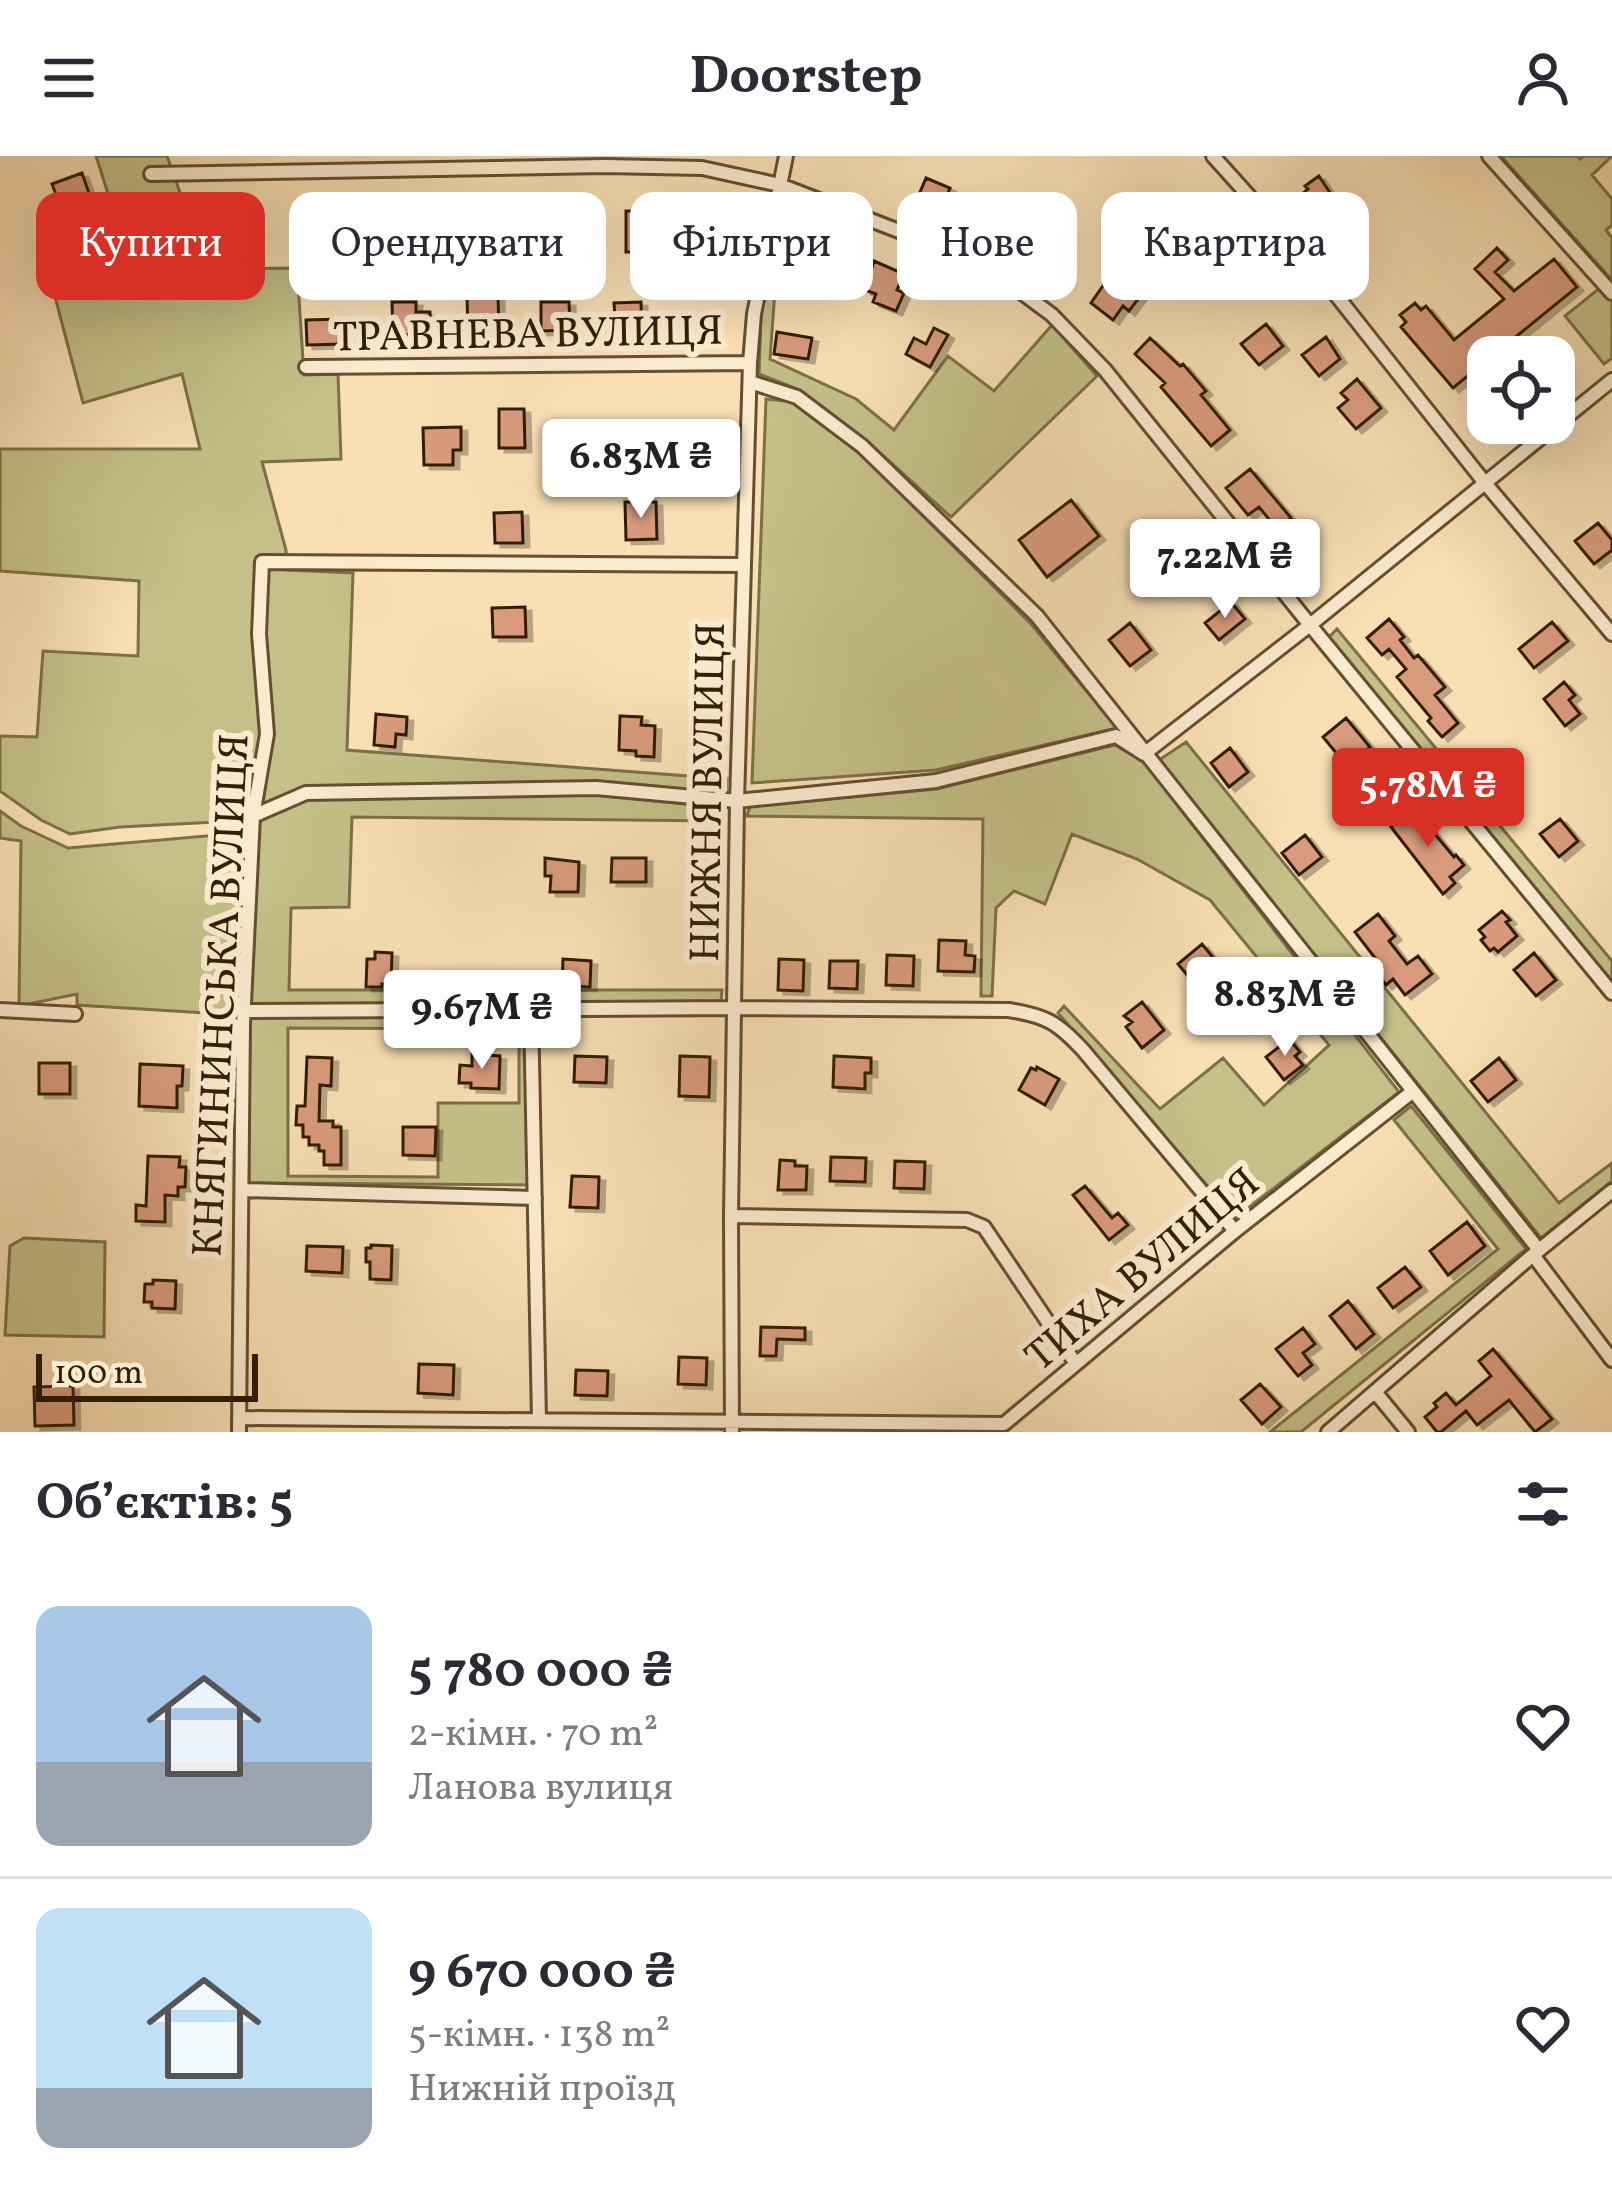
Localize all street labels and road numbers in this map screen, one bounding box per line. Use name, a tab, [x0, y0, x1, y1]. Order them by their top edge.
street label: ТРАВНЕВА ВУЛИЦЯ	[332, 304, 724, 369]
street label: НИЖНЯ ВУЛИЦЯ	[678, 622, 743, 963]
street label: КНЯГИНИНСЬКА ВУЛИЦЯ	[180, 732, 267, 1258]
street label: ТИХА ВУЛИЦЯ	[1014, 1156, 1274, 1387]

